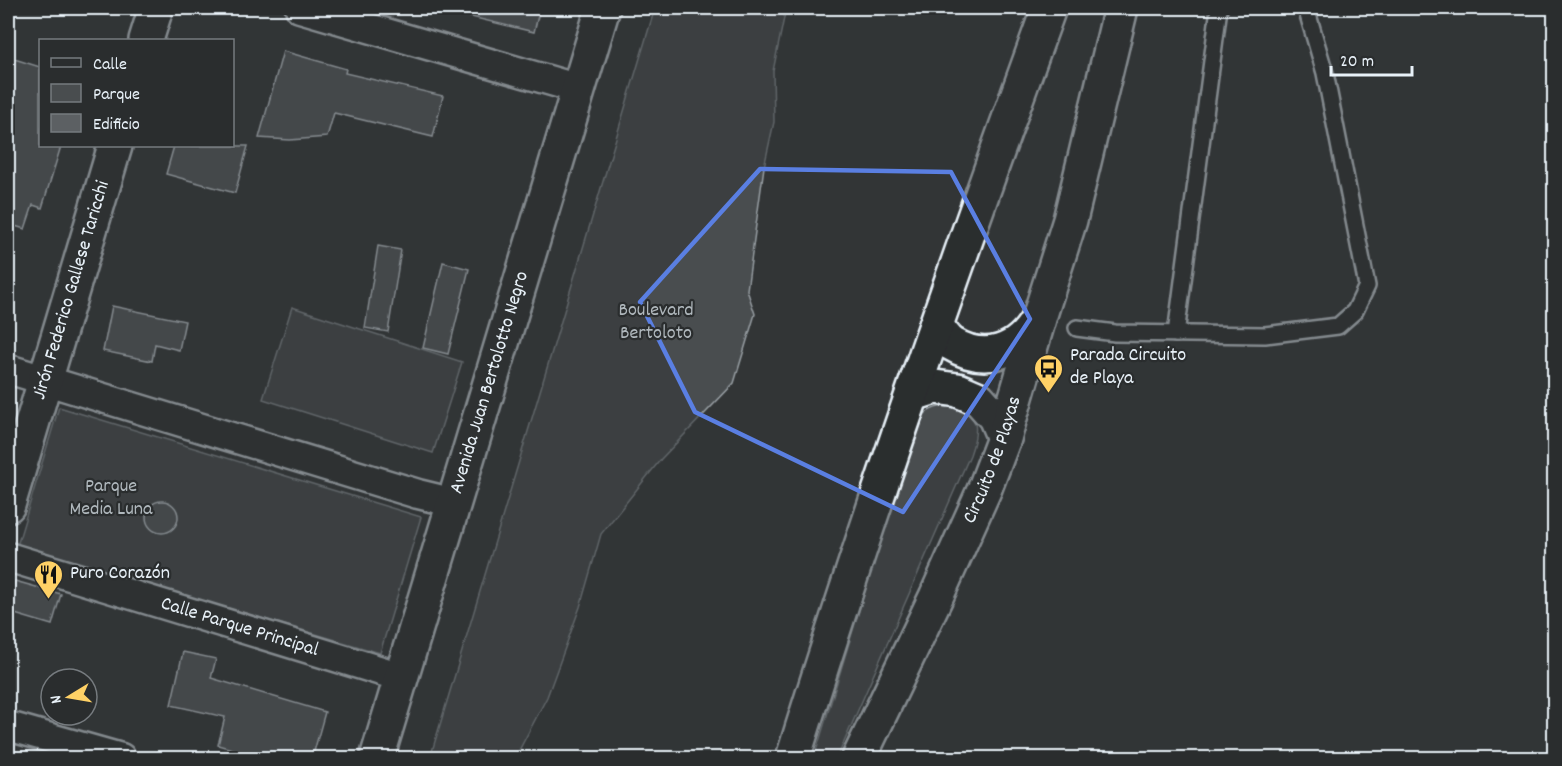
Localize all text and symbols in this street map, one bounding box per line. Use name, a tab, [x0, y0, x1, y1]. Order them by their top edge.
legend	[39, 39, 234, 147]
scale bar	[1331, 39, 1412, 77]
text: 20 m	[1340, 50, 1374, 75]
text: Calle	[93, 53, 127, 78]
text: Parque	[93, 83, 140, 108]
text: Edificio	[93, 113, 140, 138]
street label: Jirón Federico Gallese Taricchi	[26, 177, 118, 403]
street label: Avenida Juan Bertolotto Negro	[443, 268, 537, 497]
park label: Boulevard Bertoloto	[618, 297, 694, 348]
place label: Parada Circuito de Playa	[1070, 342, 1186, 393]
bus stop icon: Parada Circuito de Playa	[1033, 352, 1065, 394]
street label: Circuito de Playas	[957, 393, 1029, 528]
park label: Parque Media Luna	[70, 473, 153, 524]
restaurant icon: Puro Corazón	[33, 558, 65, 600]
place label: Puro Corazón	[70, 560, 170, 588]
street label: Calle Parque Principal	[157, 590, 322, 665]
north arrow	[39, 667, 99, 727]
text: N	[45, 693, 69, 705]

